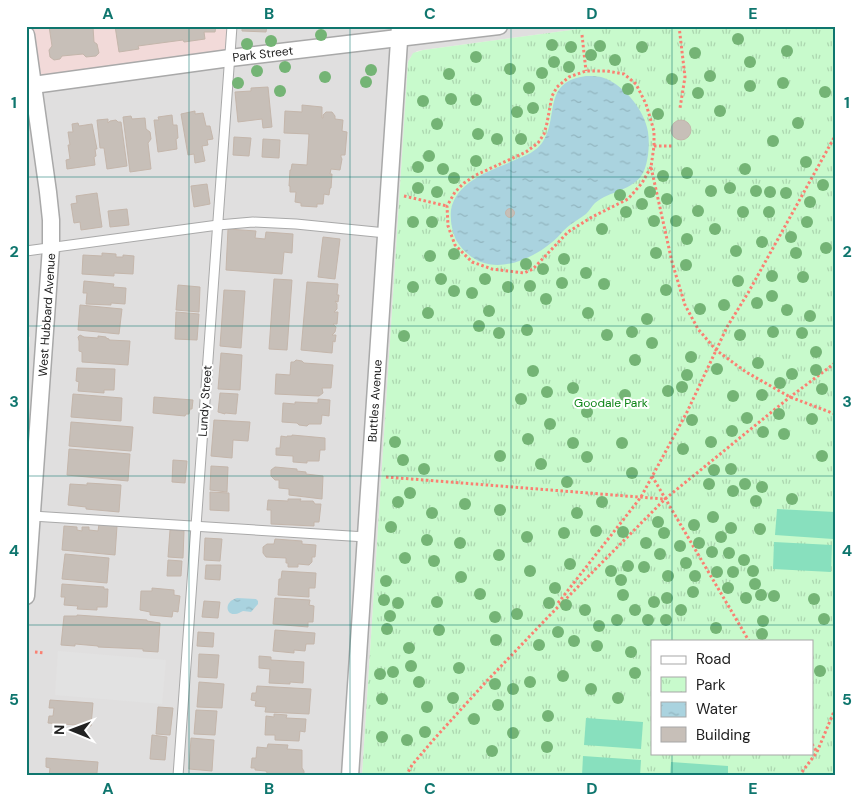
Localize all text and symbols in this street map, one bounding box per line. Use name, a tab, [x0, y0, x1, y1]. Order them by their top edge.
text: A	[102, 3, 114, 24]
text: B	[264, 3, 274, 24]
text: C	[424, 3, 436, 24]
text: D	[586, 3, 598, 24]
text: E	[748, 3, 758, 24]
street label: Park Street	[232, 43, 294, 66]
text: 1	[11, 92, 17, 113]
text: 1	[844, 92, 850, 113]
text: 2	[9, 241, 19, 262]
text: 2	[842, 241, 852, 262]
street label: West Hubbard Avenue	[35, 253, 59, 377]
street label: Buttles Avenue	[364, 359, 386, 443]
street label: Lundy Street	[195, 364, 215, 437]
text: 3	[9, 391, 19, 412]
text: 3	[842, 391, 852, 412]
park label: Goodale Park	[574, 395, 648, 411]
text: 4	[9, 540, 19, 561]
text: 4	[842, 540, 852, 561]
legend	[651, 640, 814, 754]
text: Road	[696, 649, 731, 669]
text: Park	[696, 675, 726, 695]
text: 5	[9, 689, 19, 710]
text: 5	[842, 689, 852, 710]
text: Water	[696, 699, 738, 719]
north arrow	[48, 704, 98, 754]
text: N	[50, 725, 68, 735]
text: Building	[696, 725, 751, 745]
text: A	[102, 778, 114, 799]
text: B	[264, 778, 274, 799]
text: C	[424, 778, 436, 799]
text: D	[586, 778, 598, 799]
text: E	[748, 778, 758, 799]

